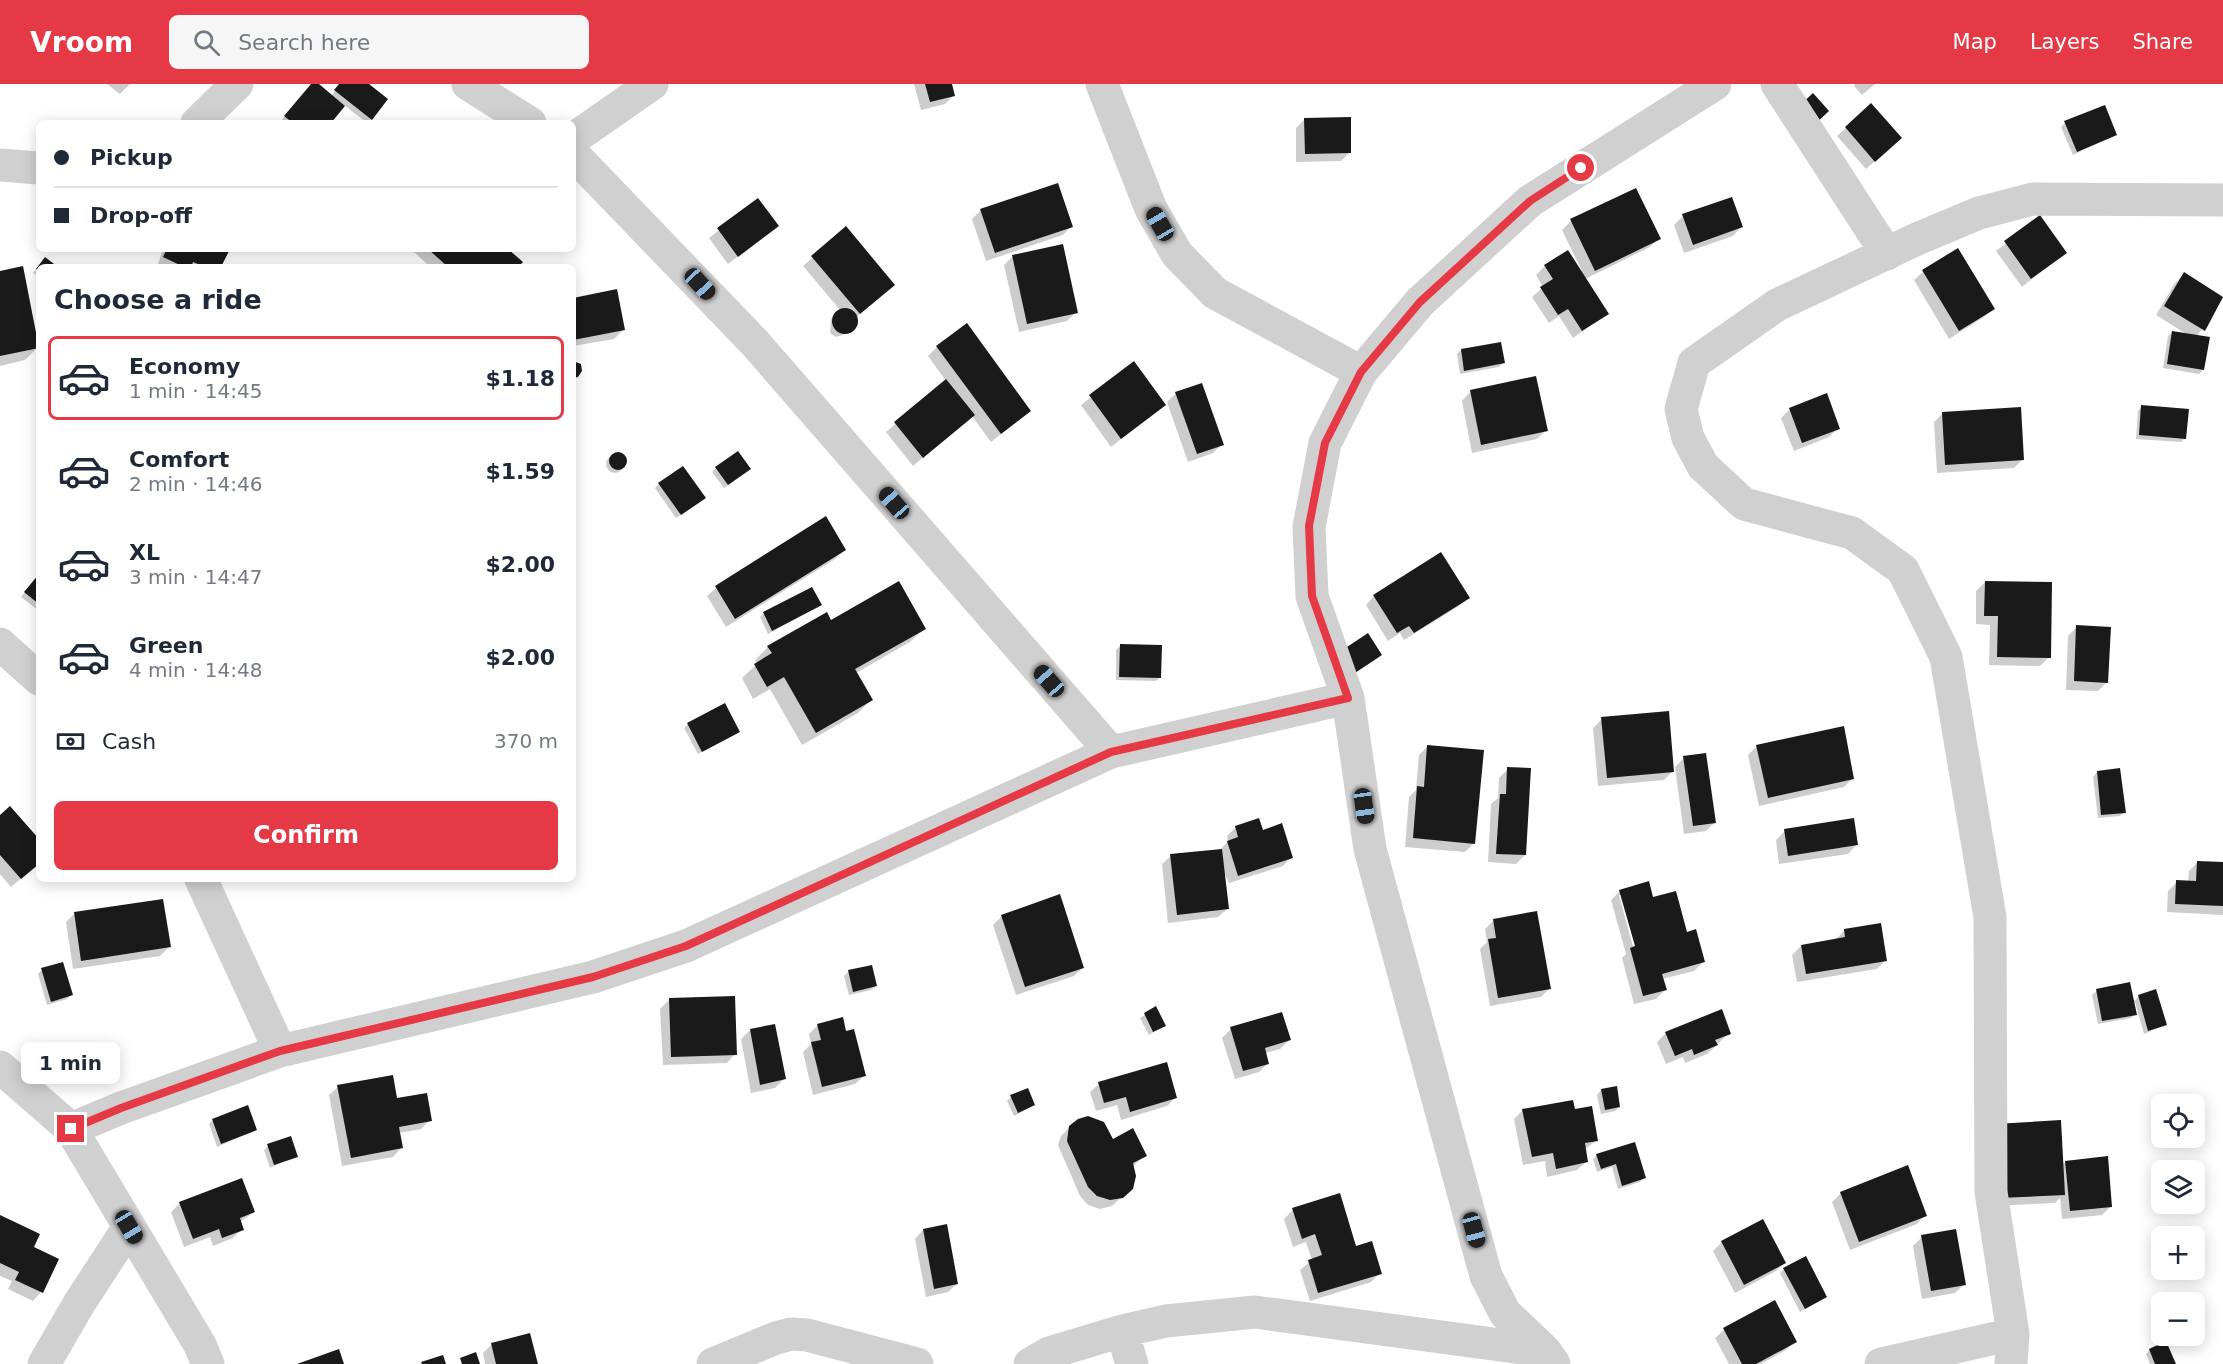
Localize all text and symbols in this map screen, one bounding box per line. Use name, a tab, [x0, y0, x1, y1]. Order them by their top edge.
search box	[169, 15, 589, 69]
text: Vroom	[30, 26, 133, 59]
icon: search	[190, 26, 223, 59]
text: Search here	[238, 30, 370, 55]
text: Map	[1953, 30, 1997, 54]
text: Layers	[2030, 30, 2099, 54]
text: Share	[2132, 30, 2193, 54]
text: Pickup	[90, 145, 173, 170]
route start	[1567, 154, 1594, 181]
text: Drop-off	[90, 203, 192, 228]
car	[1143, 204, 1177, 244]
car	[681, 265, 719, 303]
text: Choose a ride	[54, 284, 262, 315]
icon: car	[57, 351, 111, 405]
text: Economy	[129, 354, 240, 379]
text: $1.18	[485, 366, 555, 391]
text: 1 min · 14:45	[129, 379, 263, 403]
icon: car	[57, 444, 111, 498]
text: Comfort	[129, 447, 229, 472]
text: $1.59	[485, 459, 555, 484]
text: 2 min · 14:46	[129, 472, 263, 496]
car	[875, 484, 913, 522]
icon: car	[57, 537, 111, 591]
text: XL	[129, 540, 160, 565]
text: $2.00	[485, 552, 555, 577]
text: 3 min · 14:47	[129, 565, 263, 589]
icon: car	[57, 630, 111, 684]
text: Green	[129, 633, 203, 658]
text: $2.00	[485, 645, 555, 670]
text: 4 min · 14:48	[129, 658, 263, 682]
car	[1030, 662, 1068, 700]
icon: cash	[54, 725, 87, 758]
text: Cash	[102, 729, 156, 754]
text: 370 m	[494, 729, 558, 753]
car	[1353, 787, 1375, 825]
button: Confirm	[54, 801, 558, 870]
callout: 1 min	[22, 1042, 121, 1084]
text: 1 min	[39, 1051, 102, 1075]
map controls	[2151, 1094, 2205, 1346]
button: locate	[2151, 1094, 2205, 1148]
route end	[57, 1115, 84, 1142]
button: layers	[2151, 1160, 2205, 1214]
car	[112, 1207, 146, 1247]
car	[1461, 1210, 1487, 1250]
button: +	[2151, 1226, 2205, 1280]
button: −	[2151, 1292, 2205, 1346]

